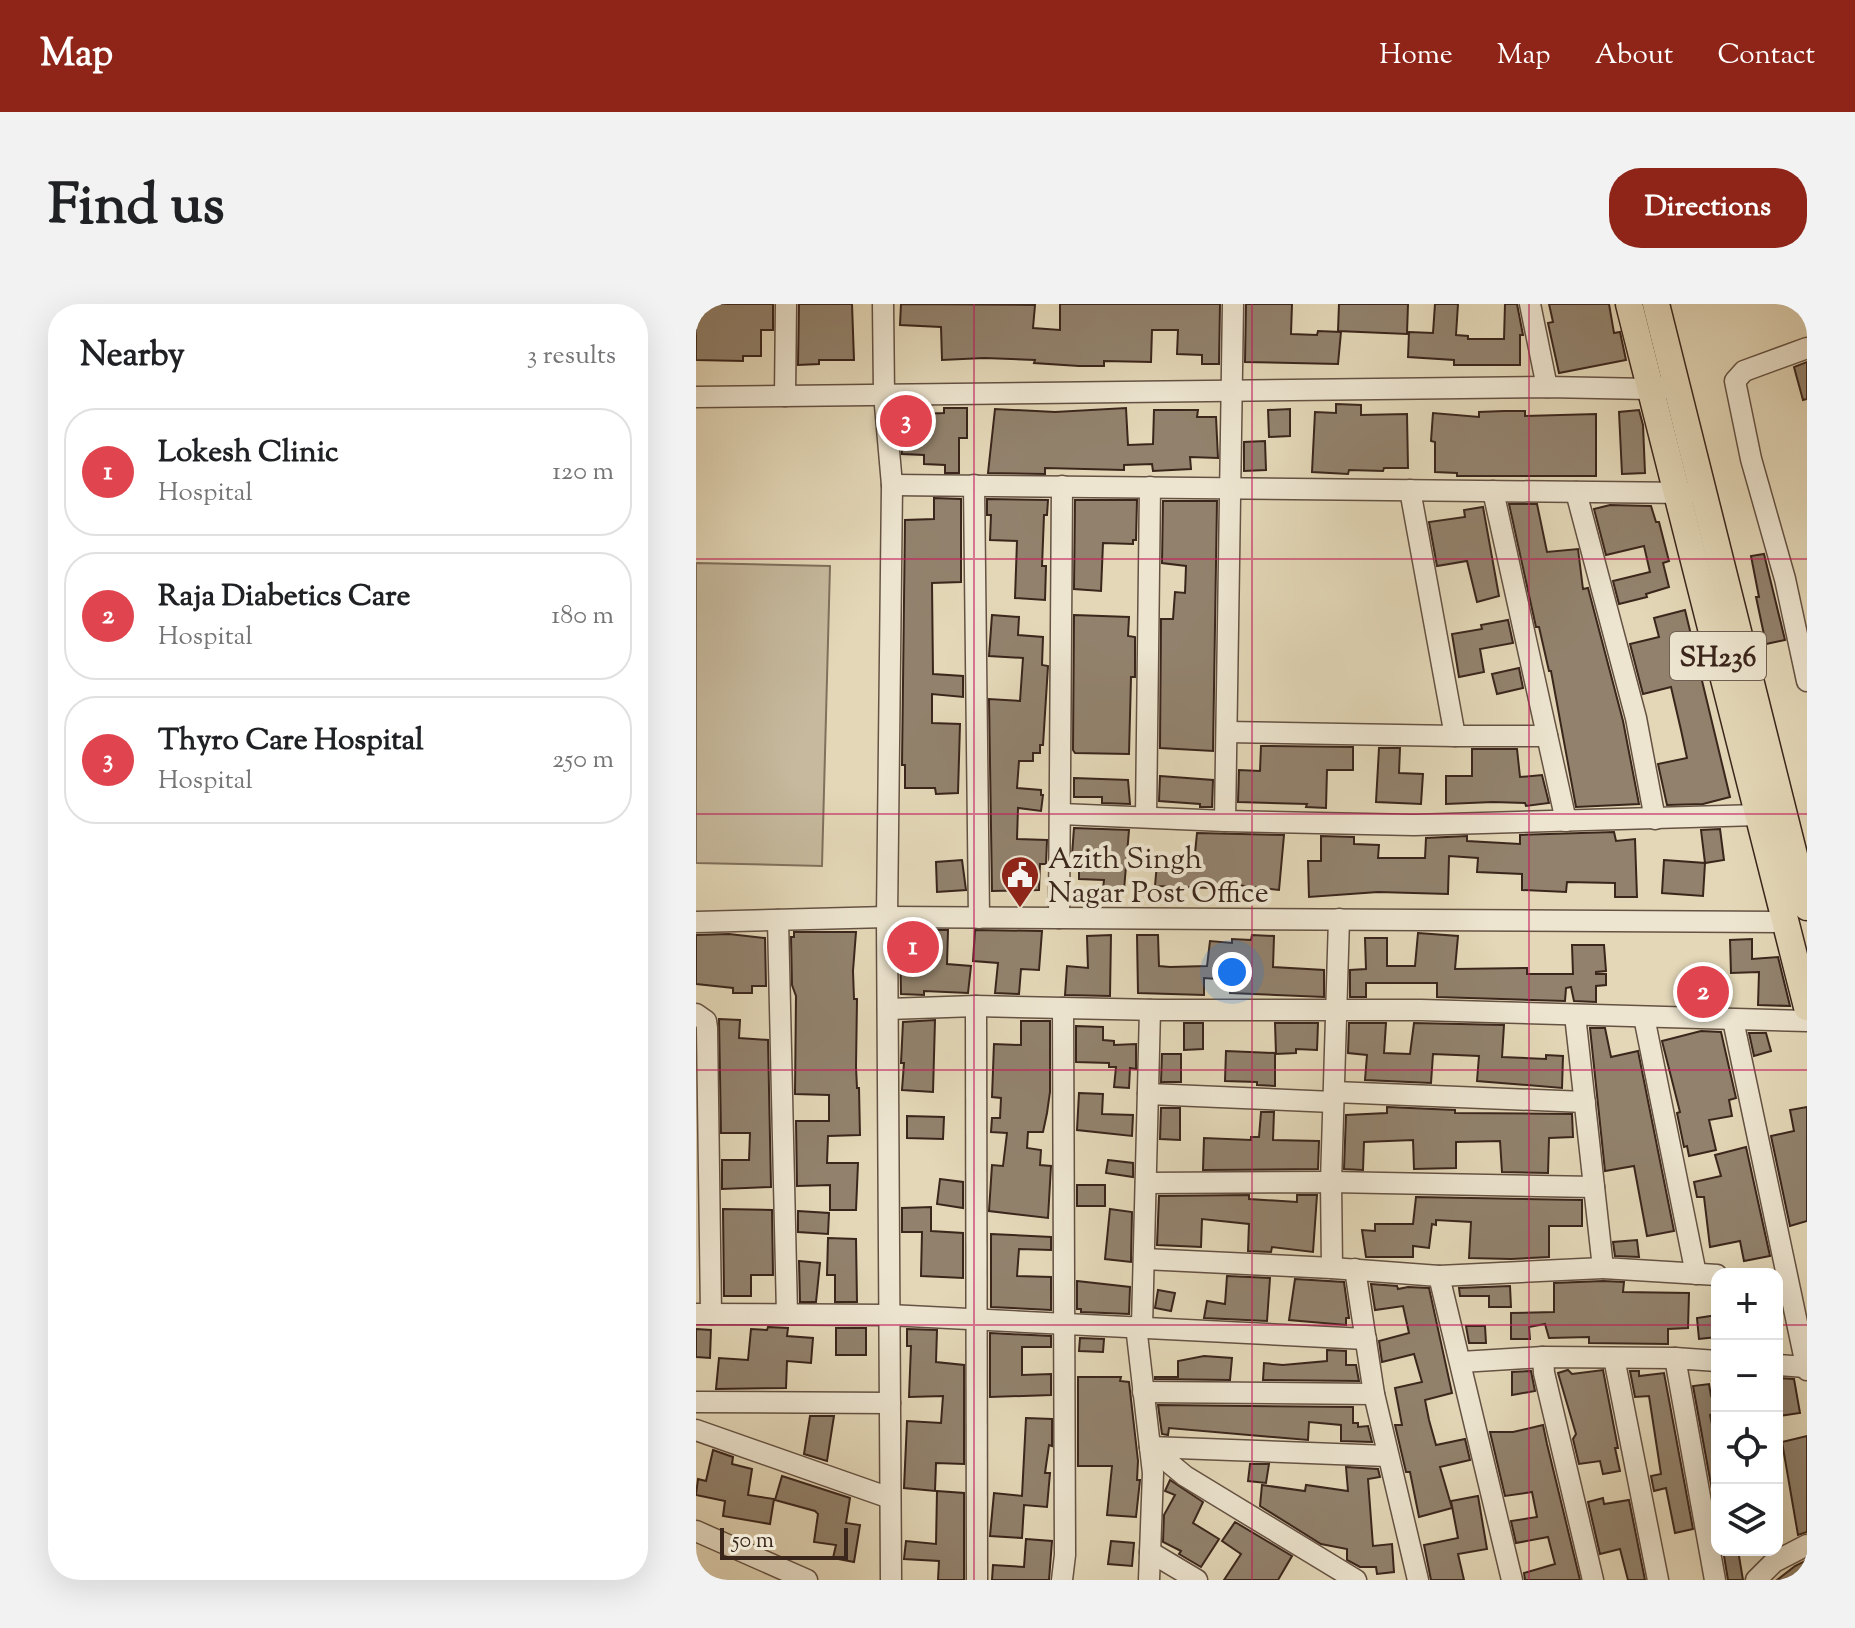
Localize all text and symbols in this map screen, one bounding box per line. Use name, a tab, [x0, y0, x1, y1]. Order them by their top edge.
text: Map	[40, 29, 113, 83]
text: Home	[1379, 36, 1453, 76]
text: Map	[1497, 36, 1551, 76]
text: About	[1595, 36, 1673, 76]
text: Contact	[1717, 36, 1815, 76]
text: Find us	[48, 168, 224, 249]
button: Directions	[1609, 168, 1807, 248]
text: Nearby	[80, 332, 185, 381]
text: 3 results	[527, 338, 616, 375]
pin: 3	[880, 391, 932, 451]
text: Lokesh Clinic	[158, 432, 339, 475]
text: 1	[104, 454, 112, 491]
text: 120 m	[552, 454, 614, 491]
text: Hospital	[158, 475, 253, 512]
text: Raja Diabetics Care	[158, 576, 410, 619]
text: 2	[102, 598, 114, 635]
text: 180 m	[551, 598, 614, 635]
text: Hospital	[158, 619, 253, 656]
road number: SH236	[1670, 632, 1766, 680]
text: Thyro Care Hospital	[158, 720, 424, 763]
text: 3	[103, 742, 113, 779]
text: 250 m	[552, 742, 614, 779]
text: Hospital	[158, 763, 253, 800]
place label: Azith Singh Nagar Post Office	[1048, 839, 1269, 916]
public building icon: Azith Singh Nagar Post Office	[999, 854, 1041, 909]
pin: 1	[887, 917, 939, 977]
your location	[1212, 952, 1252, 992]
pin: 2	[1677, 962, 1729, 1022]
map controls	[1711, 1268, 1783, 1556]
button: +	[1711, 1268, 1783, 1340]
button: −	[1711, 1340, 1783, 1412]
button: locate	[1711, 1412, 1783, 1484]
button: layers	[1711, 1484, 1783, 1556]
scale bar	[720, 1524, 848, 1560]
text: 50 m	[732, 1526, 774, 1558]

